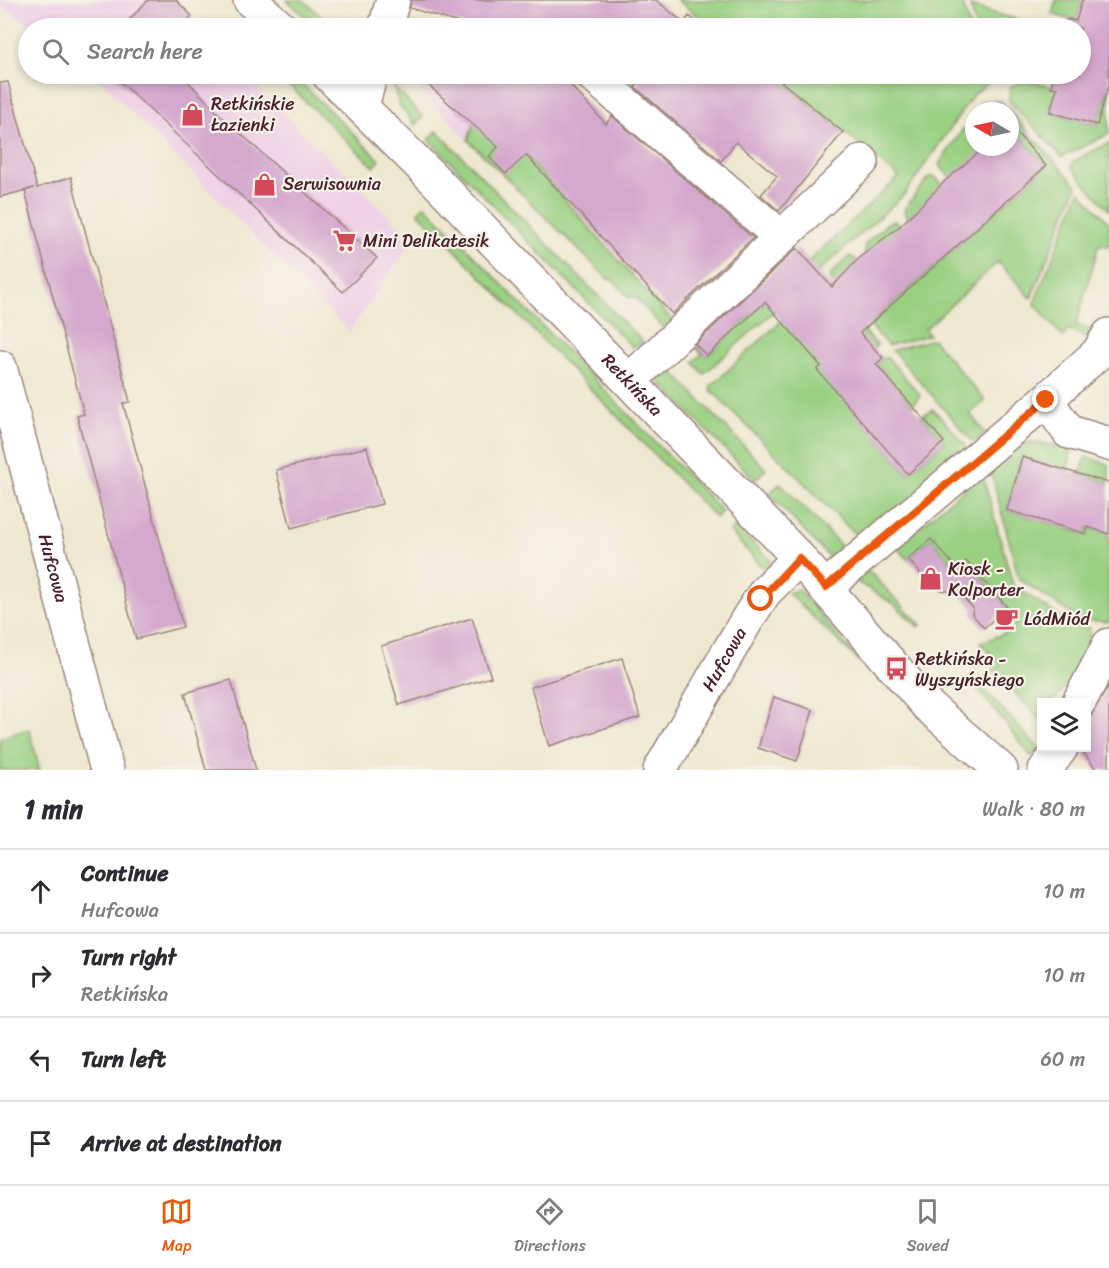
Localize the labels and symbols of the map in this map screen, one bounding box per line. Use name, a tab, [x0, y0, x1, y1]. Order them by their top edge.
place label: Retkińskie Łazienki	[211, 88, 294, 141]
shop icon: Retkińskie Łazienki	[180, 101, 206, 127]
north arrow	[965, 102, 1019, 156]
place label: Serwisownia	[283, 168, 382, 200]
shop icon: Serwisownia	[252, 171, 278, 197]
place label: Mini Delikatesik	[363, 225, 490, 257]
supermarket icon: Mini Delikatesik	[332, 228, 358, 254]
street label: Retkińska	[594, 346, 671, 424]
route end	[1032, 386, 1058, 412]
street label: Hufcowa	[29, 530, 78, 606]
place label: Kiosk - Kolporter	[948, 553, 1025, 606]
shop icon: Kiosk - Kolporter	[917, 566, 943, 592]
route start	[747, 585, 773, 611]
place label: LódMiód	[1024, 603, 1091, 635]
cafe icon: LódMiód	[993, 606, 1019, 632]
street label: Hufcowa	[693, 621, 756, 698]
place label: Retkińska - Wyszyńskiego	[915, 643, 1024, 696]
bus stop icon: Retkińska - Wyszyńskiego	[884, 656, 910, 682]

